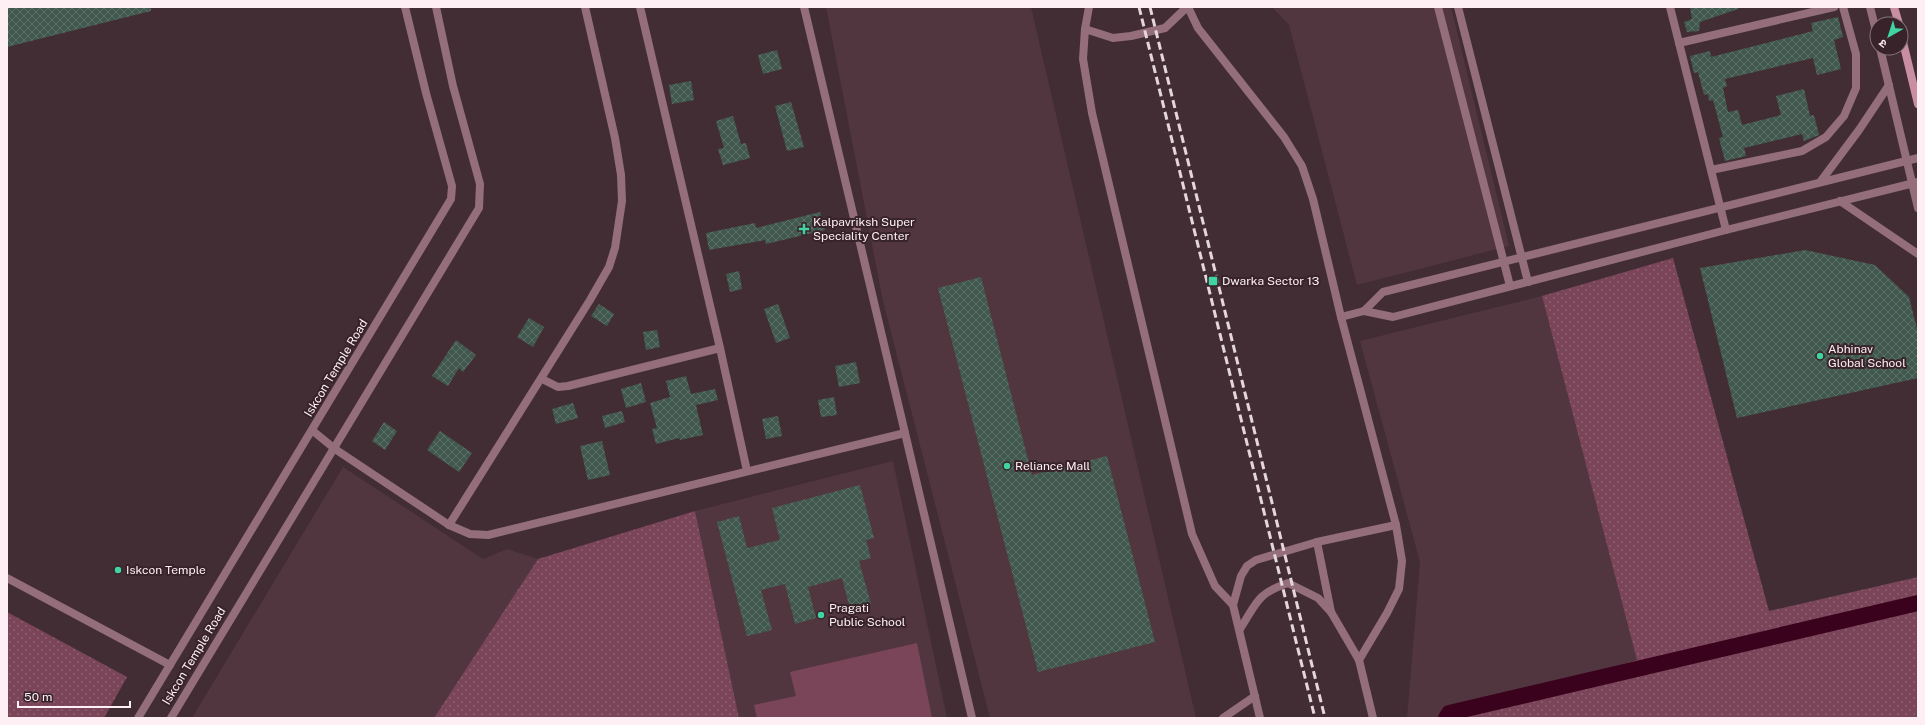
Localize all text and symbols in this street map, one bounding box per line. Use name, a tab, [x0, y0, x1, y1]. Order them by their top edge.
north arrow	[1869, 16, 1909, 56]
text: उ	[1876, 37, 1889, 50]
place label: Kalpavriksh Super Speciality Center	[813, 215, 915, 243]
marker: Kalpavriksh Super Speciality Center	[798, 223, 810, 235]
place label: Dwarka Sector 13	[1222, 274, 1319, 288]
marker: Dwarka Sector 13	[1207, 275, 1219, 287]
street label: Iskcon Temple Road	[301, 317, 371, 419]
place label: Abhinav Global School	[1828, 342, 1906, 370]
marker: Abhinav Global School	[1815, 351, 1825, 361]
place label: Reliance Mall	[1015, 459, 1091, 473]
marker: Reliance Mall	[1002, 461, 1012, 471]
place label: Iskcon Temple	[126, 563, 206, 577]
marker: Iskcon Temple	[113, 565, 123, 575]
place label: Pragati Public School	[829, 601, 906, 629]
street label: Iskcon Temple Road	[159, 605, 229, 707]
marker: Pragati Public School	[816, 610, 826, 620]
scale bar	[18, 683, 130, 709]
text: 50 m	[24, 690, 52, 704]

